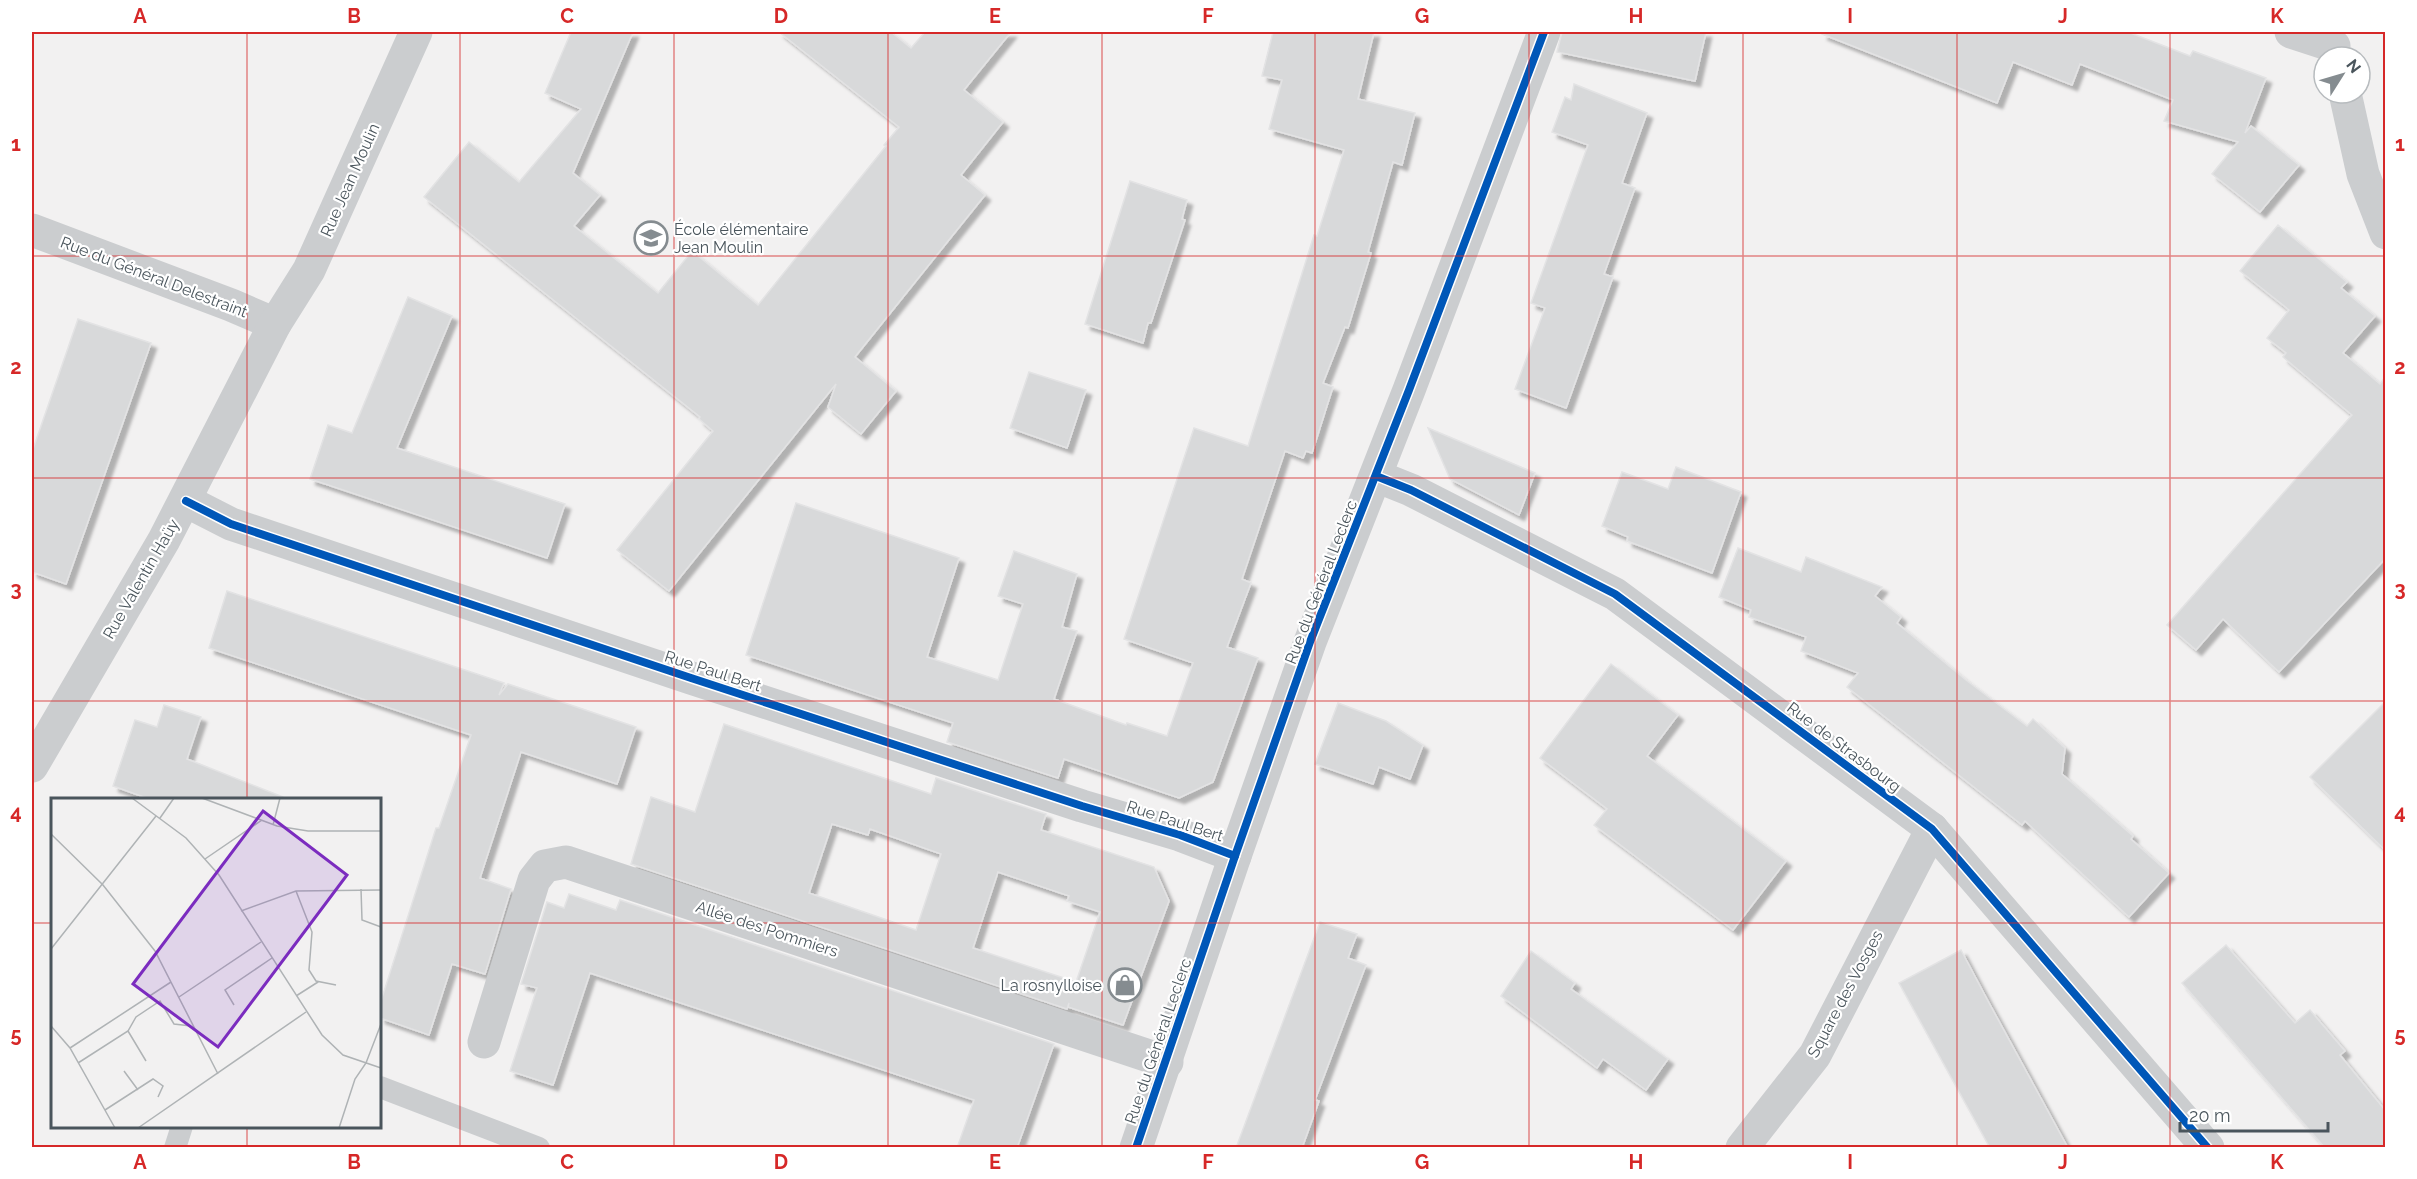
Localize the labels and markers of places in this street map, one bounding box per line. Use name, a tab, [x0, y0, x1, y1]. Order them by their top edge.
place label: École élémentaire Jean Moulin	[674, 219, 808, 257]
school or university icon: École élémentaire Jean Moulin	[633, 220, 669, 256]
shop icon: La rosnylloise	[1107, 967, 1143, 1003]
place label: La rosnylloise	[1001, 976, 1102, 995]

